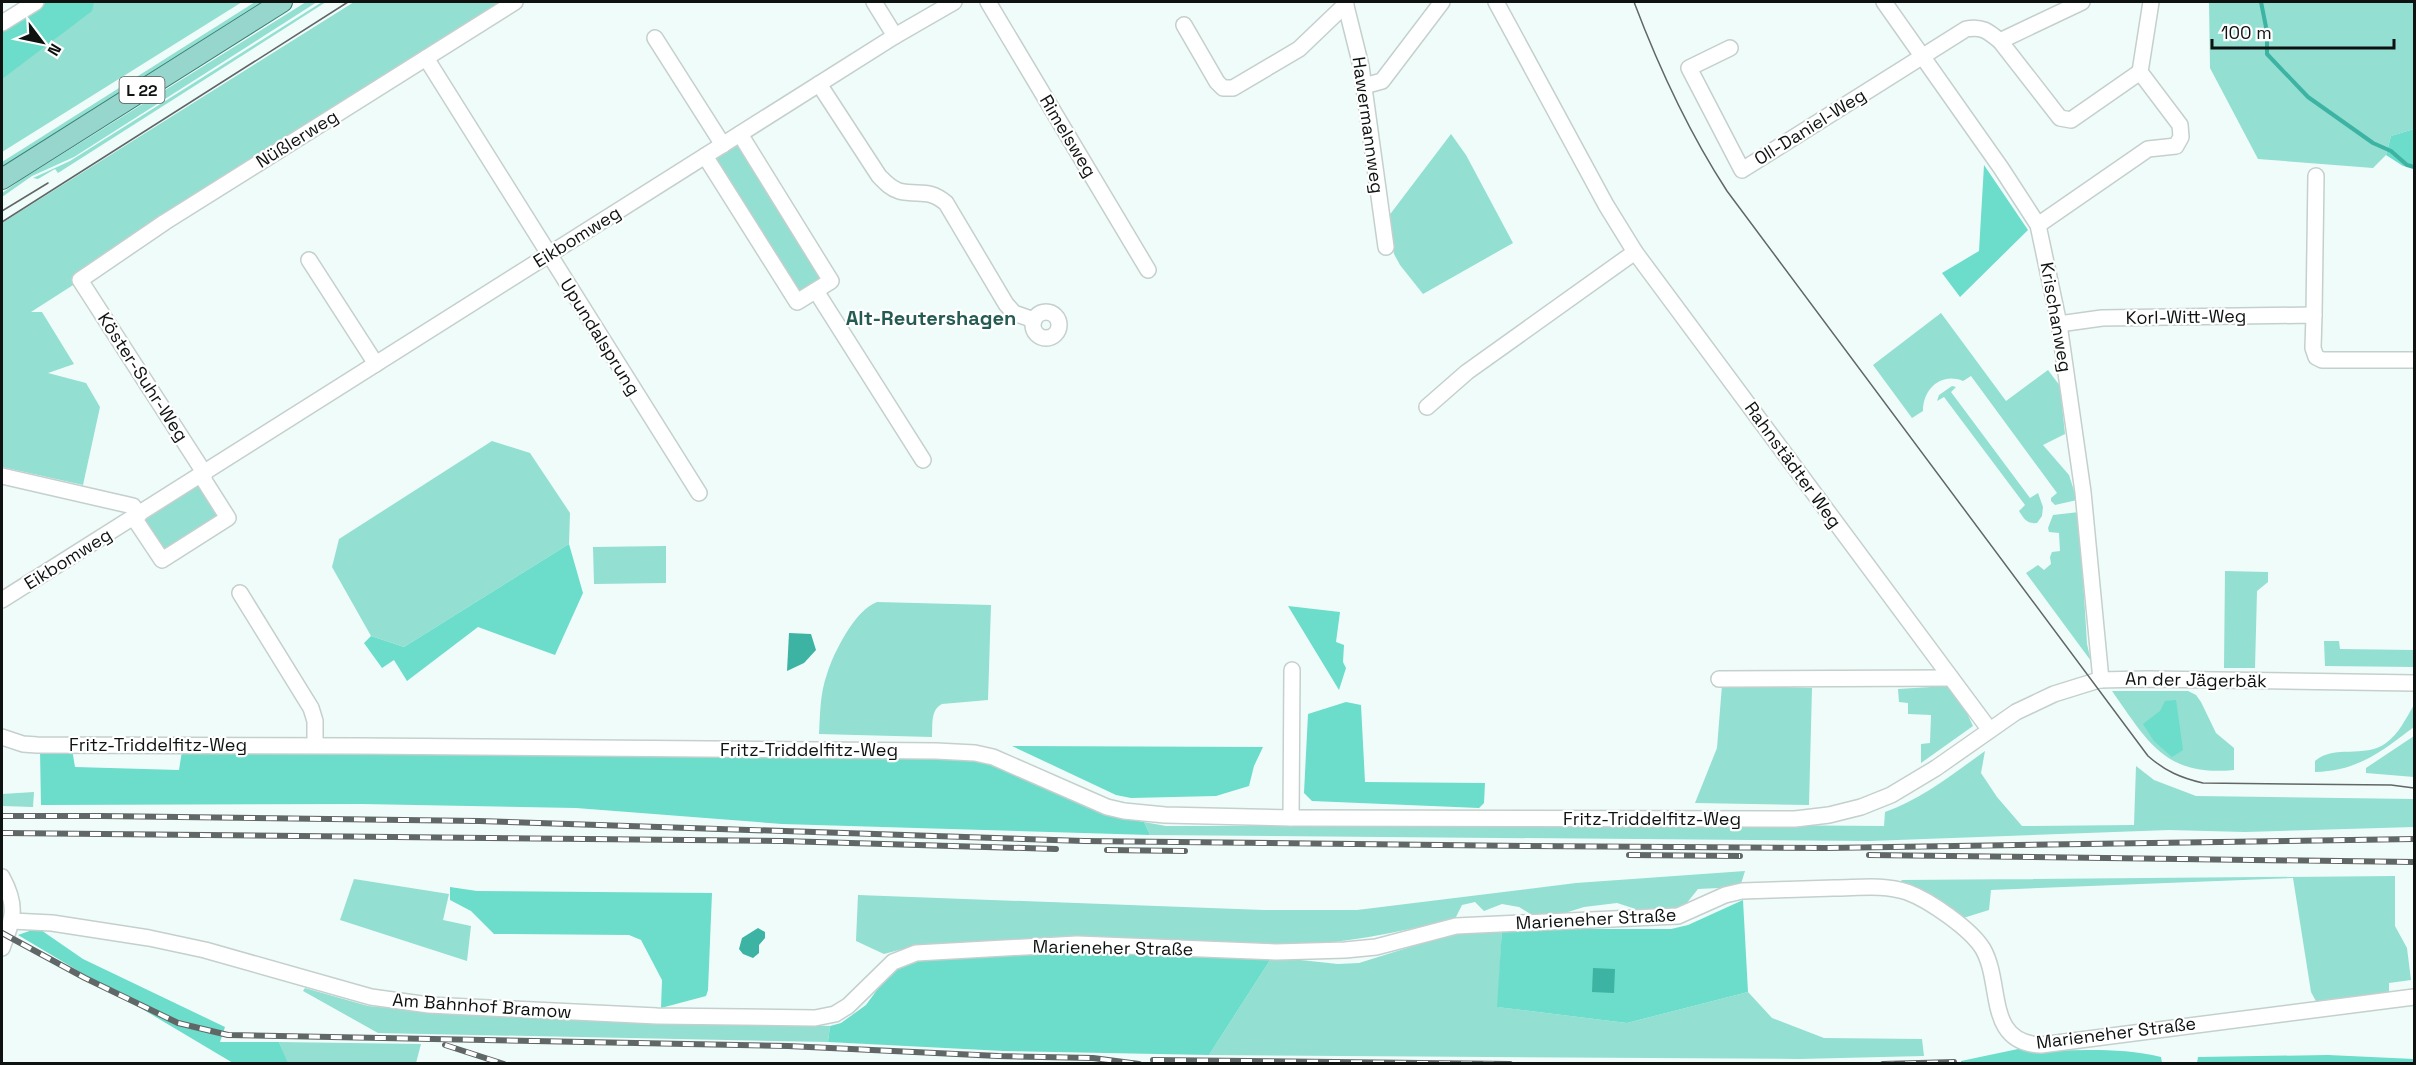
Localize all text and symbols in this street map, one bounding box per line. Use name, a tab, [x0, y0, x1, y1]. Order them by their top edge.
north arrow	[12, 12, 72, 72]
scale bar	[2212, 12, 2394, 50]
text: 100 m	[2221, 21, 2272, 44]
text: N	[43, 40, 66, 60]
street label: Hawermannweg	[1348, 55, 1389, 195]
road number: L 22	[120, 77, 164, 103]
street label: Oll-Daniel-Weg	[1750, 83, 1870, 170]
street label: Rimelsweg	[1035, 90, 1102, 181]
street label: Nüßlerweg	[251, 104, 342, 173]
street label: Eikbomweg	[529, 201, 625, 273]
street label: Krischanweg	[2036, 260, 2077, 374]
street label: Upundalsprung	[555, 274, 646, 399]
street label: Korl-Witt-Weg	[2125, 304, 2246, 329]
district label: Alt-Reutershagen	[846, 305, 1016, 331]
street label: Köster-Suhr-Weg	[93, 308, 194, 446]
street label: Rahnstädter Weg	[1740, 397, 1847, 532]
street label: Eikbomweg	[20, 523, 116, 595]
street label: An der Jägerbäk	[2125, 667, 2267, 692]
street label: Fritz-Triddelfitz-Weg	[69, 733, 247, 756]
street label: Fritz-Triddelfitz-Weg	[720, 738, 898, 761]
street label: Fritz-Triddelfitz-Weg	[1563, 807, 1741, 830]
street label: Marieneher Straße	[1515, 903, 1677, 934]
street label: Marieneher Straße	[1032, 935, 1194, 960]
street label: Am Bahnhof Bramow	[392, 988, 572, 1023]
street label: Marieneher Straße	[2035, 1011, 2197, 1054]

